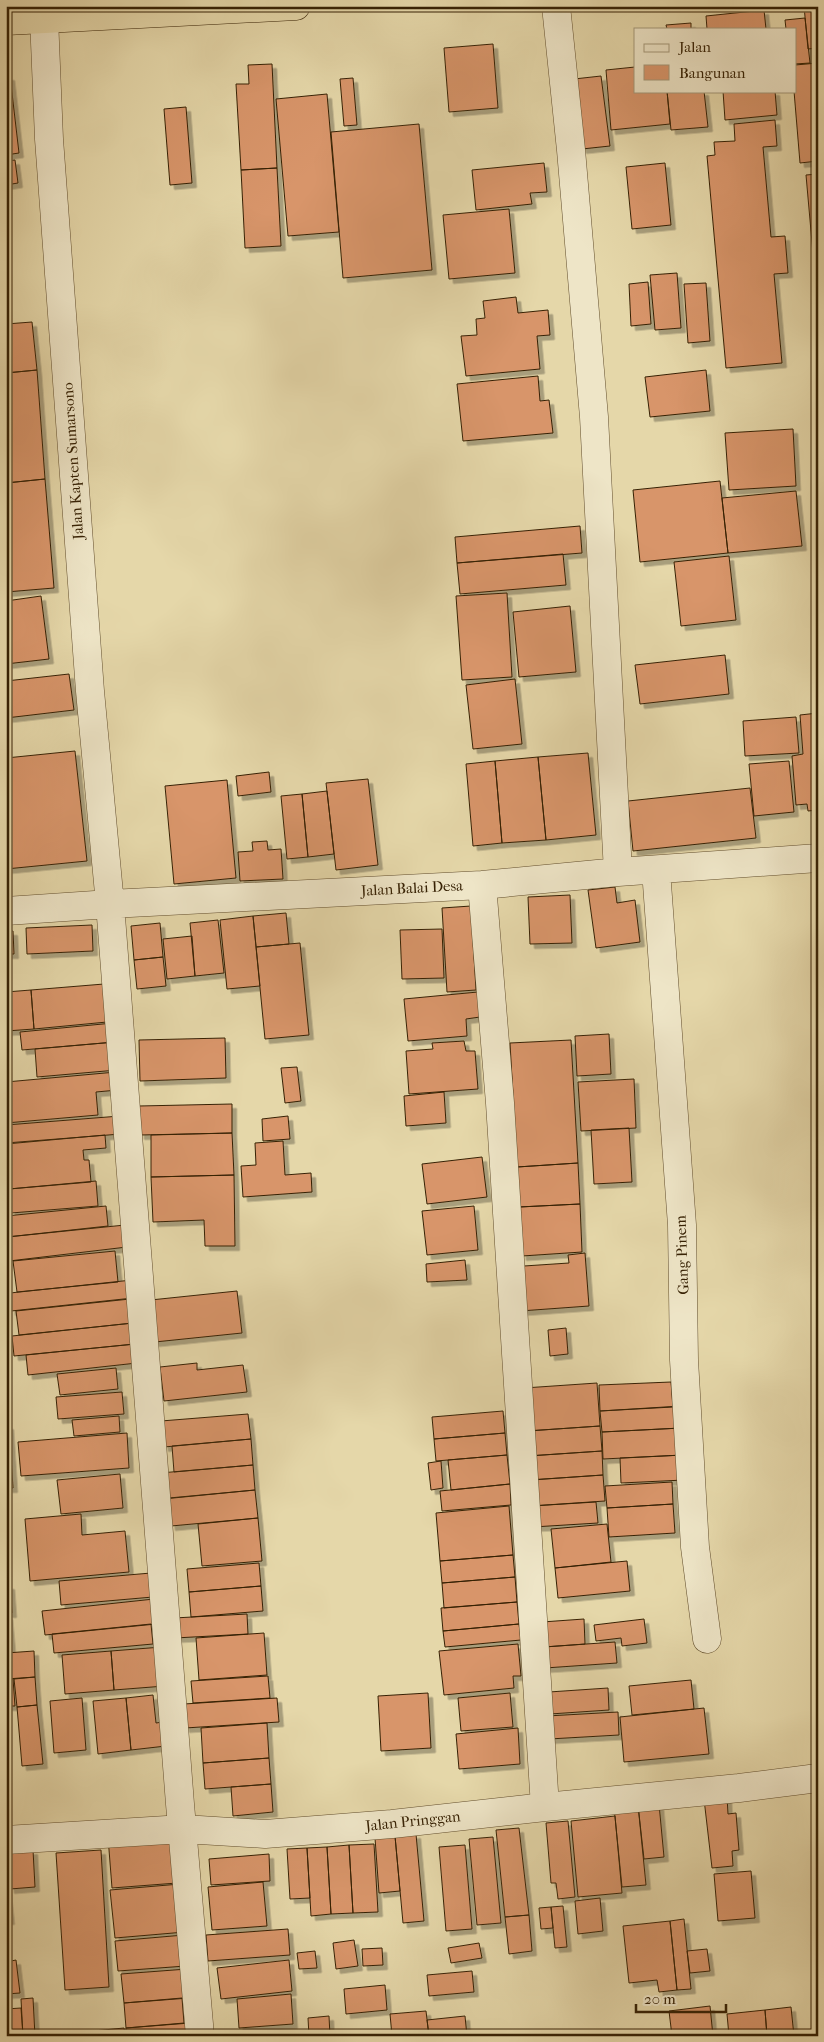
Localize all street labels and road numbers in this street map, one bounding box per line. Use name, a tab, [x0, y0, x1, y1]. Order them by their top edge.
street label: Jalan Kapten Sumarsono	[59, 382, 88, 541]
street label: Jalan Balai Desa	[360, 876, 464, 900]
street label: Gang Pinem	[672, 1214, 692, 1295]
street label: Jalan Pringgan	[364, 1807, 462, 1835]

